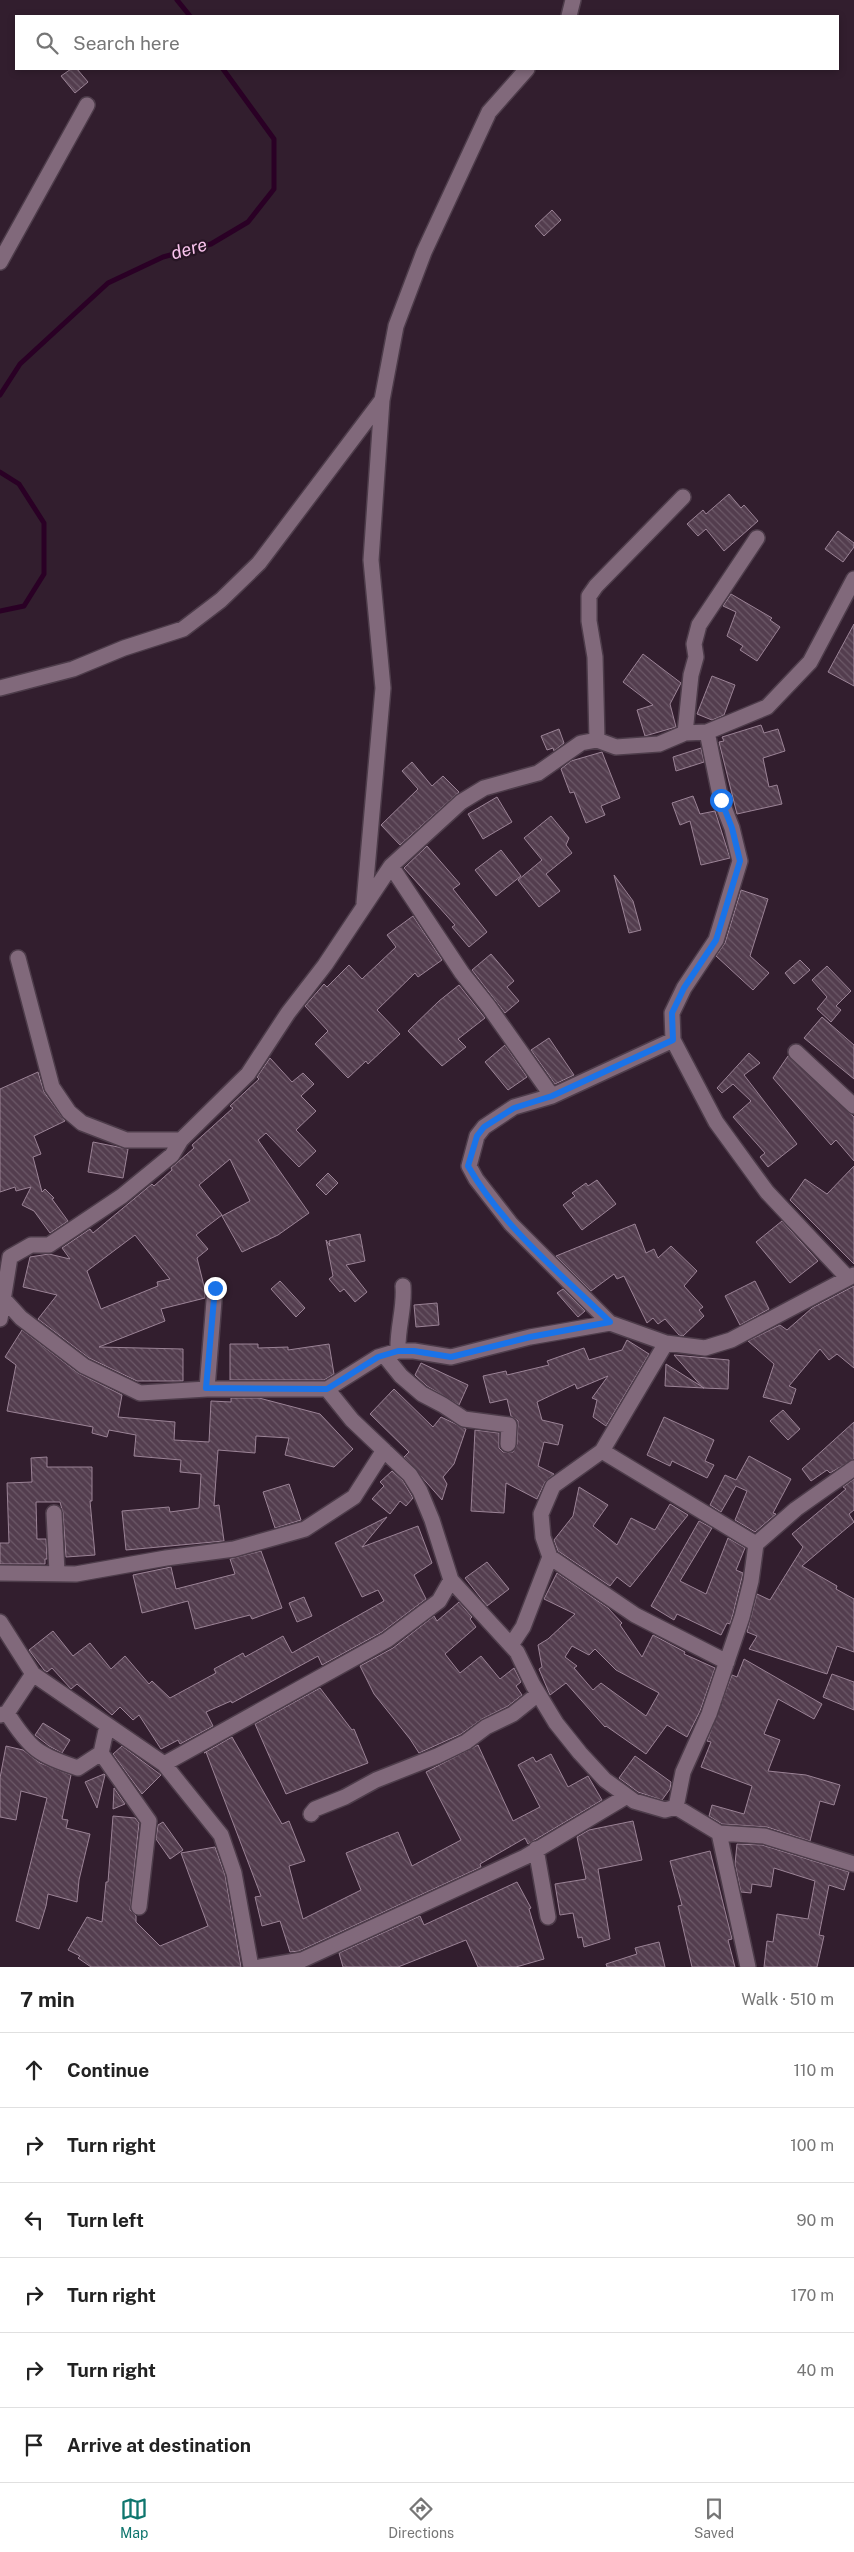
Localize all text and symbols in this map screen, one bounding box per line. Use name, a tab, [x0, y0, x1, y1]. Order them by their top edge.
search box	[15, 15, 839, 70]
icon: search	[33, 29, 61, 57]
text: Search here	[73, 32, 180, 54]
water label: dere	[168, 233, 210, 264]
route start	[710, 789, 733, 812]
route end	[204, 1277, 227, 1300]
text: 7 min	[20, 1987, 75, 2012]
text: Walk · 510 m	[741, 1990, 834, 2009]
icon: ahead	[20, 2056, 48, 2084]
text: Continue	[67, 2059, 149, 2081]
text: 110 m	[793, 2061, 834, 2080]
icon: right	[20, 2131, 48, 2159]
text: Turn right	[67, 2134, 156, 2156]
text: 100 m	[790, 2136, 834, 2155]
icon: left	[20, 2206, 48, 2234]
text: Turn left	[67, 2209, 144, 2231]
text: 90 m	[797, 2211, 834, 2230]
icon: right	[20, 2281, 48, 2309]
text: Turn right	[67, 2284, 156, 2306]
text: 170 m	[791, 2286, 834, 2305]
icon: right	[20, 2356, 48, 2384]
text: Turn right	[67, 2359, 156, 2381]
text: 40 m	[796, 2361, 834, 2380]
icon: arrive	[20, 2431, 48, 2459]
text: Arrive at destination	[67, 2434, 251, 2456]
tab: Map	[120, 2495, 148, 2541]
tab: Directions	[388, 2495, 454, 2541]
tab: Saved	[694, 2495, 734, 2541]

